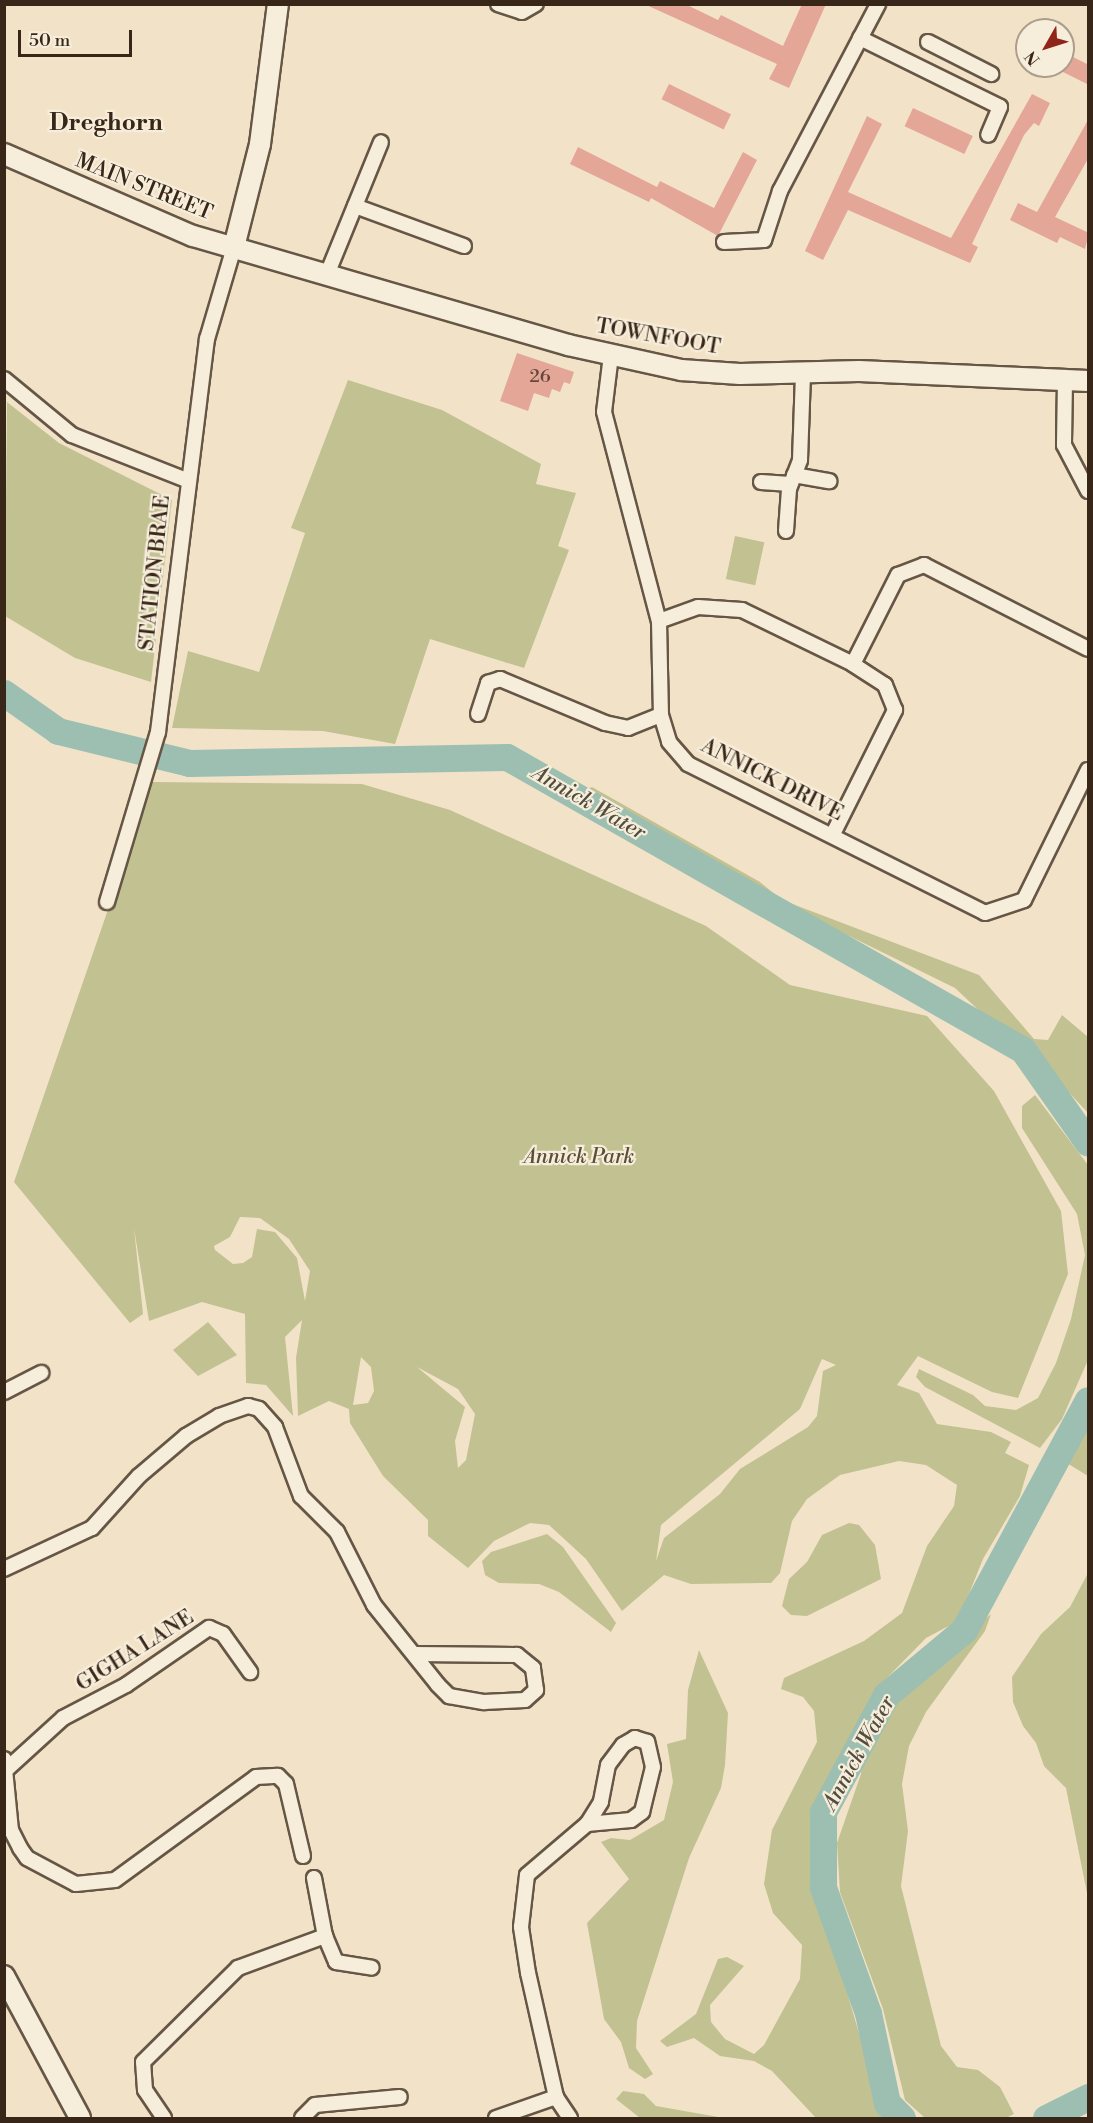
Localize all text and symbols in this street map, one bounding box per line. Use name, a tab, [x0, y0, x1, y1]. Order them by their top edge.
scale bar	[21, 18, 135, 56]
north arrow	[1015, 18, 1075, 78]
text: 50 m	[29, 29, 70, 52]
text: N	[1021, 47, 1044, 69]
district label: Dreghorn	[49, 110, 163, 138]
street label: MAIN STREET	[72, 148, 216, 226]
street label: TOWNFOOT	[594, 314, 722, 360]
house number: 26	[529, 366, 551, 388]
street label: STATION BRAE	[134, 494, 176, 652]
street label: ANNICK DRIVE	[697, 733, 847, 827]
water label: Annick Water	[528, 760, 650, 846]
park label: Annick Park	[524, 1144, 634, 1170]
street label: GIGHA LANE	[72, 1605, 198, 1697]
water label: Annick Water	[817, 1691, 901, 1815]

